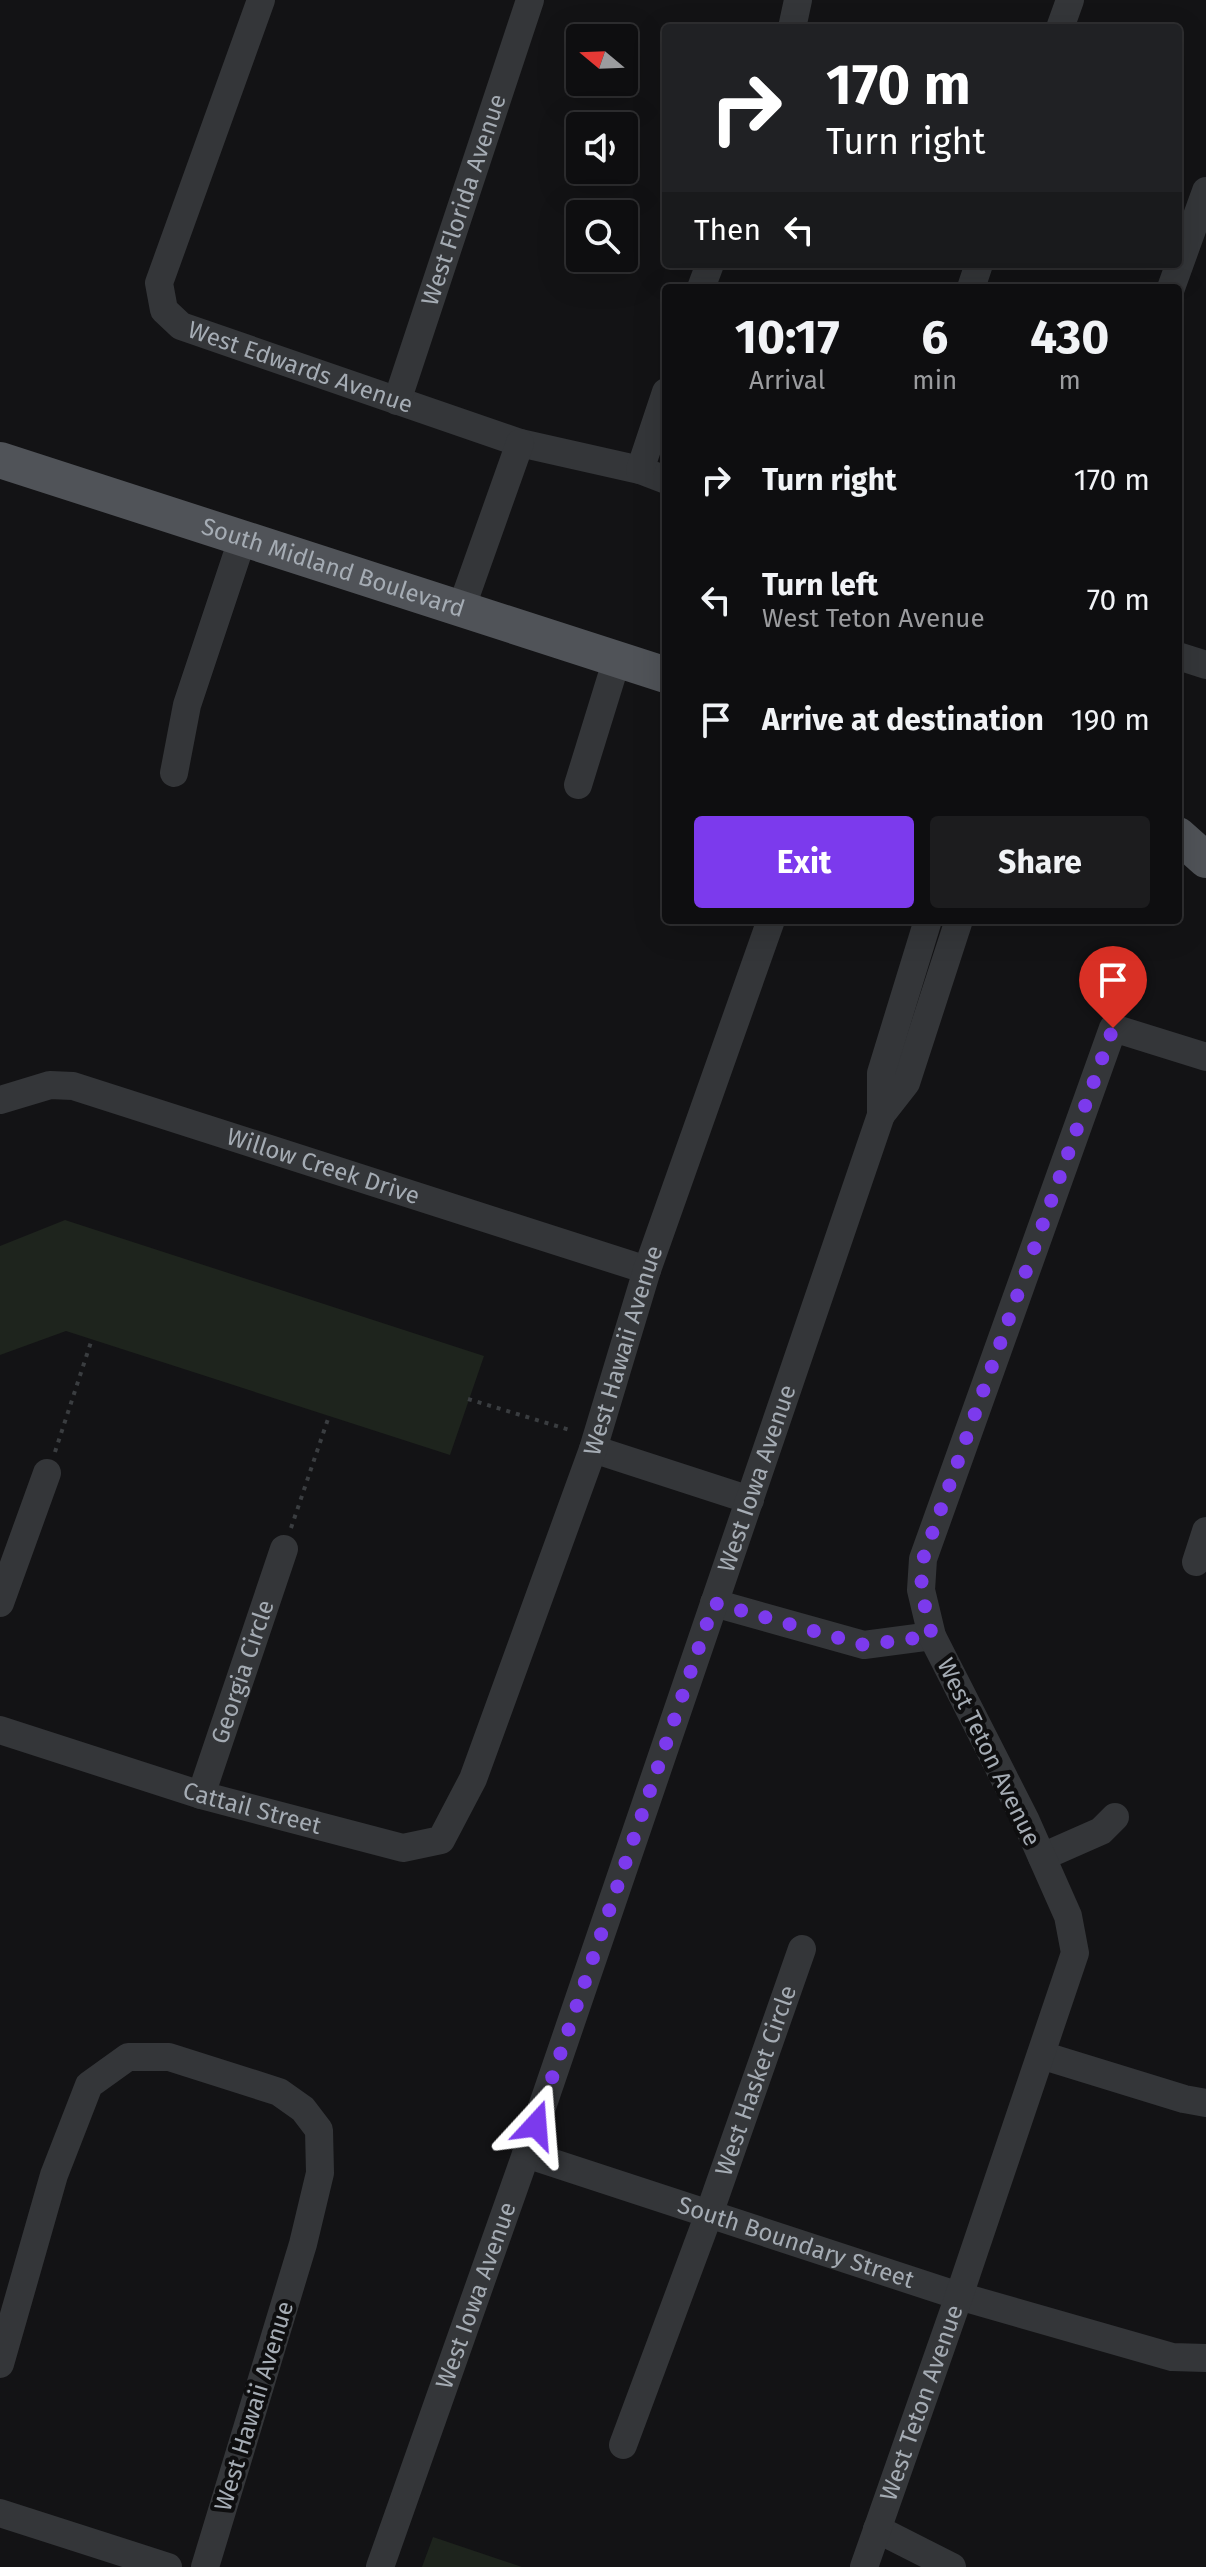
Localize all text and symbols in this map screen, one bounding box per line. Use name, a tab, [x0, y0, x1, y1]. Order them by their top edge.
north arrow	[566, 24, 638, 96]
map controls	[566, 24, 638, 272]
text: 170 m	[826, 52, 971, 119]
icon: right	[694, 56, 798, 160]
street label: West Florida Avenue	[416, 90, 512, 309]
button: sound	[566, 112, 638, 184]
text: Turn right	[826, 120, 986, 164]
button: search	[566, 200, 638, 272]
icon: left	[777, 208, 821, 252]
text: Then	[694, 212, 761, 248]
text: 10:17	[735, 308, 840, 366]
text: 6	[921, 308, 948, 366]
text: 430	[1030, 308, 1109, 366]
street label: West Edwards Avenue	[184, 316, 417, 419]
text: Arrival	[749, 365, 825, 396]
text: min	[912, 365, 957, 396]
text: m	[1058, 365, 1081, 396]
icon: right	[694, 458, 738, 502]
text: Turn right	[762, 462, 897, 498]
text: 170 m	[1074, 462, 1150, 498]
street label: South Midland Boulevard	[198, 512, 468, 623]
text: Turn left	[762, 567, 878, 603]
icon: left	[694, 578, 738, 622]
text: 70 m	[1087, 582, 1150, 618]
text: West Teton Avenue	[762, 603, 985, 634]
icon: arrive	[694, 698, 738, 742]
text: Arrive at destination	[762, 702, 1044, 738]
text: 190 m	[1071, 702, 1150, 738]
button: Exit	[694, 816, 914, 908]
button: Share	[930, 816, 1150, 908]
pin	[1079, 946, 1147, 1028]
icon: arrive	[1091, 958, 1135, 1002]
street label: Willow Creek Drive	[223, 1122, 423, 1210]
street label: West Hawaii Avenue	[578, 1242, 669, 1459]
street label: West Iowa Avenue	[712, 1381, 802, 1576]
street label: Georgia Circle	[205, 1596, 280, 1747]
street label: West Teton Avenue	[931, 1654, 1047, 1850]
street label: Cattail Street	[179, 1776, 325, 1840]
street label: West Hasket Circle	[710, 1982, 802, 2179]
position arrow	[494, 2083, 578, 2167]
street label: South Boundary Street	[674, 2191, 918, 2294]
street label: West Iowa Avenue	[430, 2198, 522, 2393]
street label: West Hawaii Avenue	[209, 2298, 299, 2514]
street label: West Teton Avenue	[874, 2301, 969, 2504]

